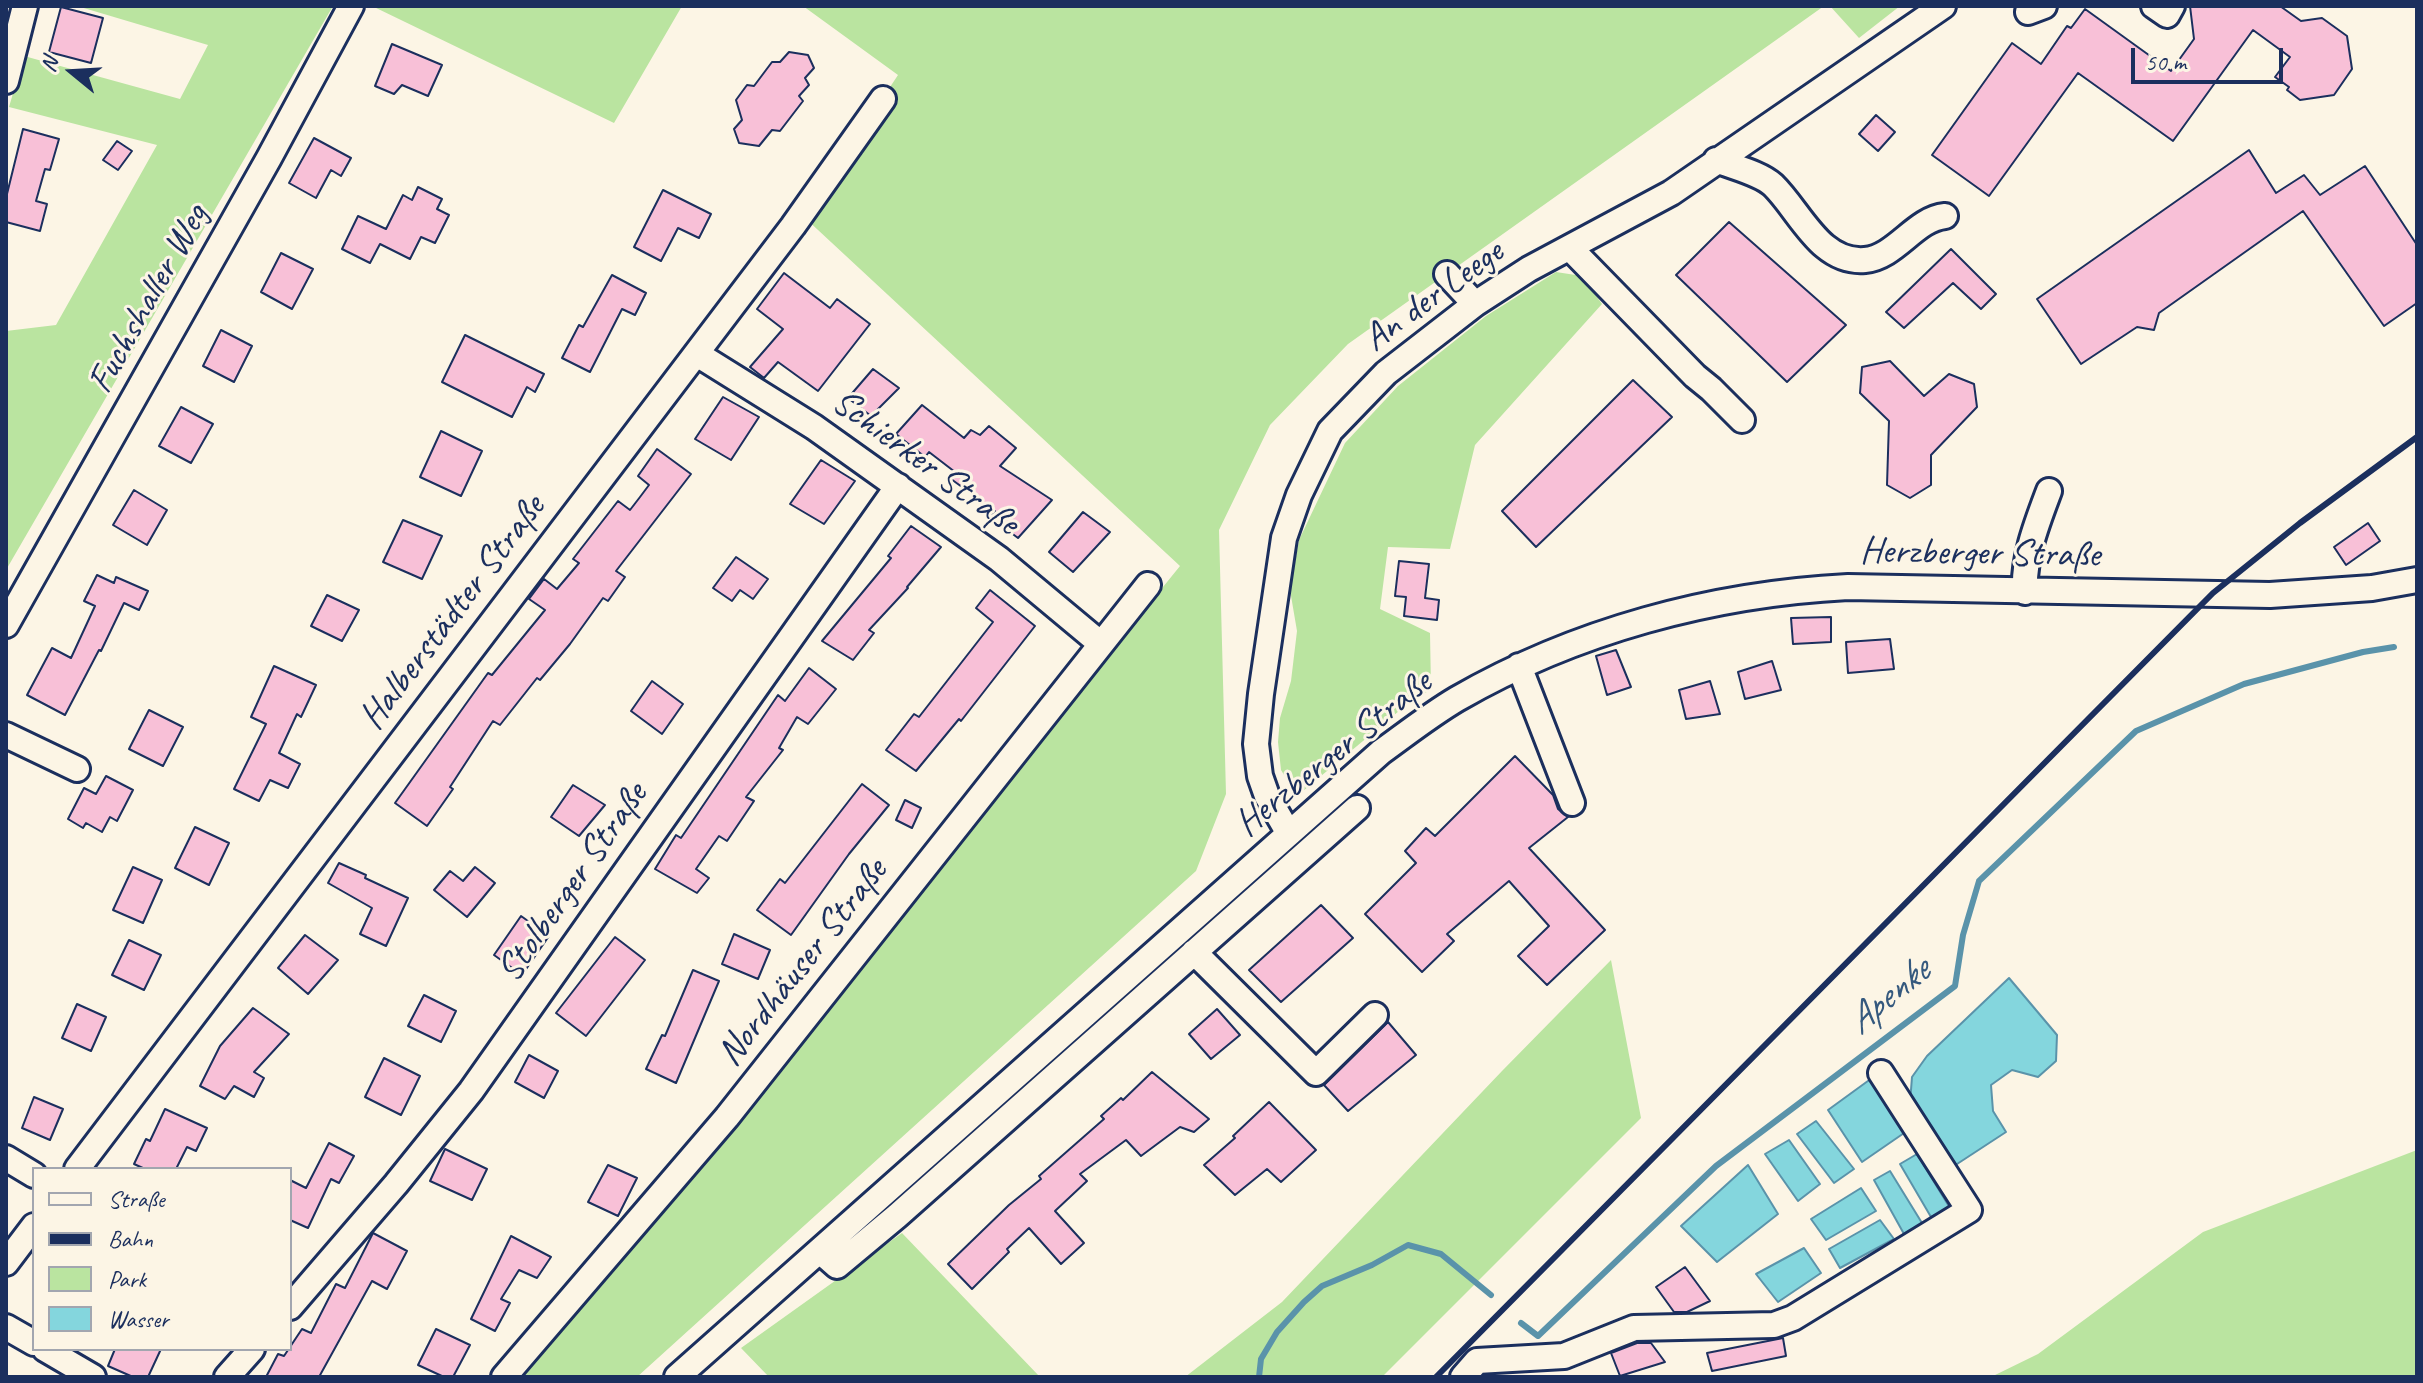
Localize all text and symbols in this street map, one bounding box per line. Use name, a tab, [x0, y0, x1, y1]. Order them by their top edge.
north arrow	[32, 32, 112, 112]
scale bar	[2135, 32, 2287, 82]
text: 50 m	[2145, 47, 2186, 77]
text: N	[34, 54, 65, 75]
street label: Fuchshaller Weg	[78, 196, 220, 402]
street label: An der Leege	[1355, 230, 1513, 362]
street label: Schierker Straße	[823, 380, 1027, 546]
street label: Halberstädter Straße	[350, 487, 556, 739]
street label: Herzberger Straße	[1860, 529, 2100, 579]
street label: Herzberger Straße	[1226, 661, 1442, 847]
street label: Stolberger Straße	[488, 775, 658, 991]
street label: Nordhäuser Straße	[708, 850, 898, 1076]
water label: Apenke	[1838, 948, 1940, 1046]
legend	[32, 1167, 292, 1351]
text: Straße	[108, 1184, 165, 1214]
text: Bahn	[108, 1224, 153, 1254]
text: Park	[108, 1264, 146, 1294]
text: Wasser	[108, 1304, 169, 1334]

